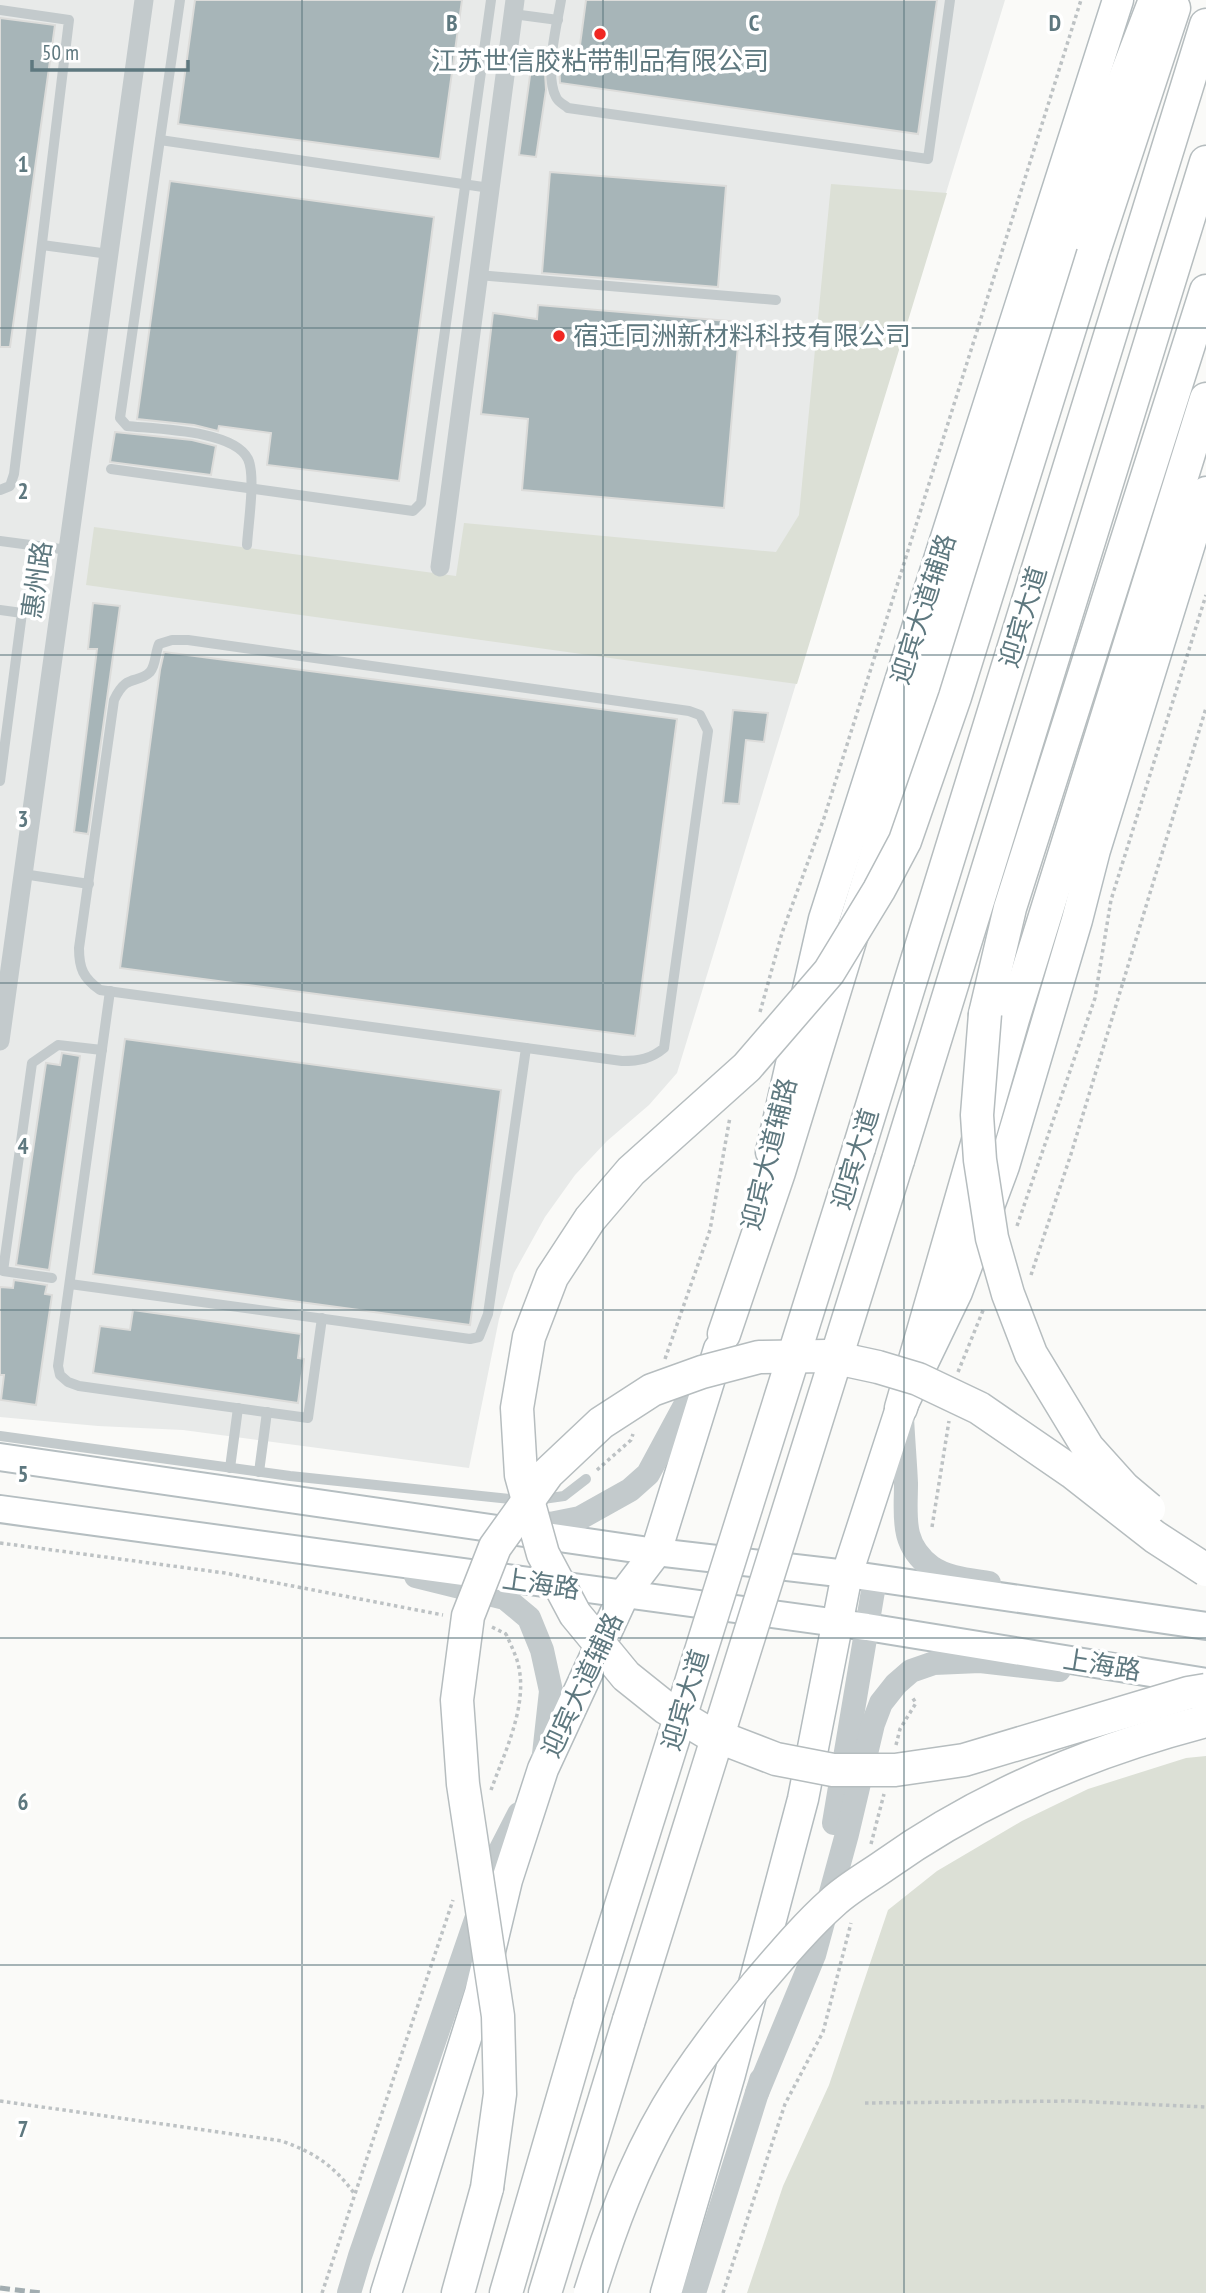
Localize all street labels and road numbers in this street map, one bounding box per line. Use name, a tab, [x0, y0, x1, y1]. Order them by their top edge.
street label: 迎宾大道辅路	[883, 530, 962, 688]
street label: 惠州路	[15, 539, 58, 621]
street label: 迎宾大道	[992, 562, 1054, 671]
street label: 迎宾大道辅路	[734, 1074, 803, 1234]
street label: 迎宾大道	[824, 1104, 886, 1213]
street label: 上海路	[500, 1562, 582, 1605]
street label: 迎宾大道辅路	[534, 1607, 629, 1762]
street label: 上海路	[1061, 1642, 1143, 1687]
street label: 迎宾大道	[654, 1645, 716, 1754]

